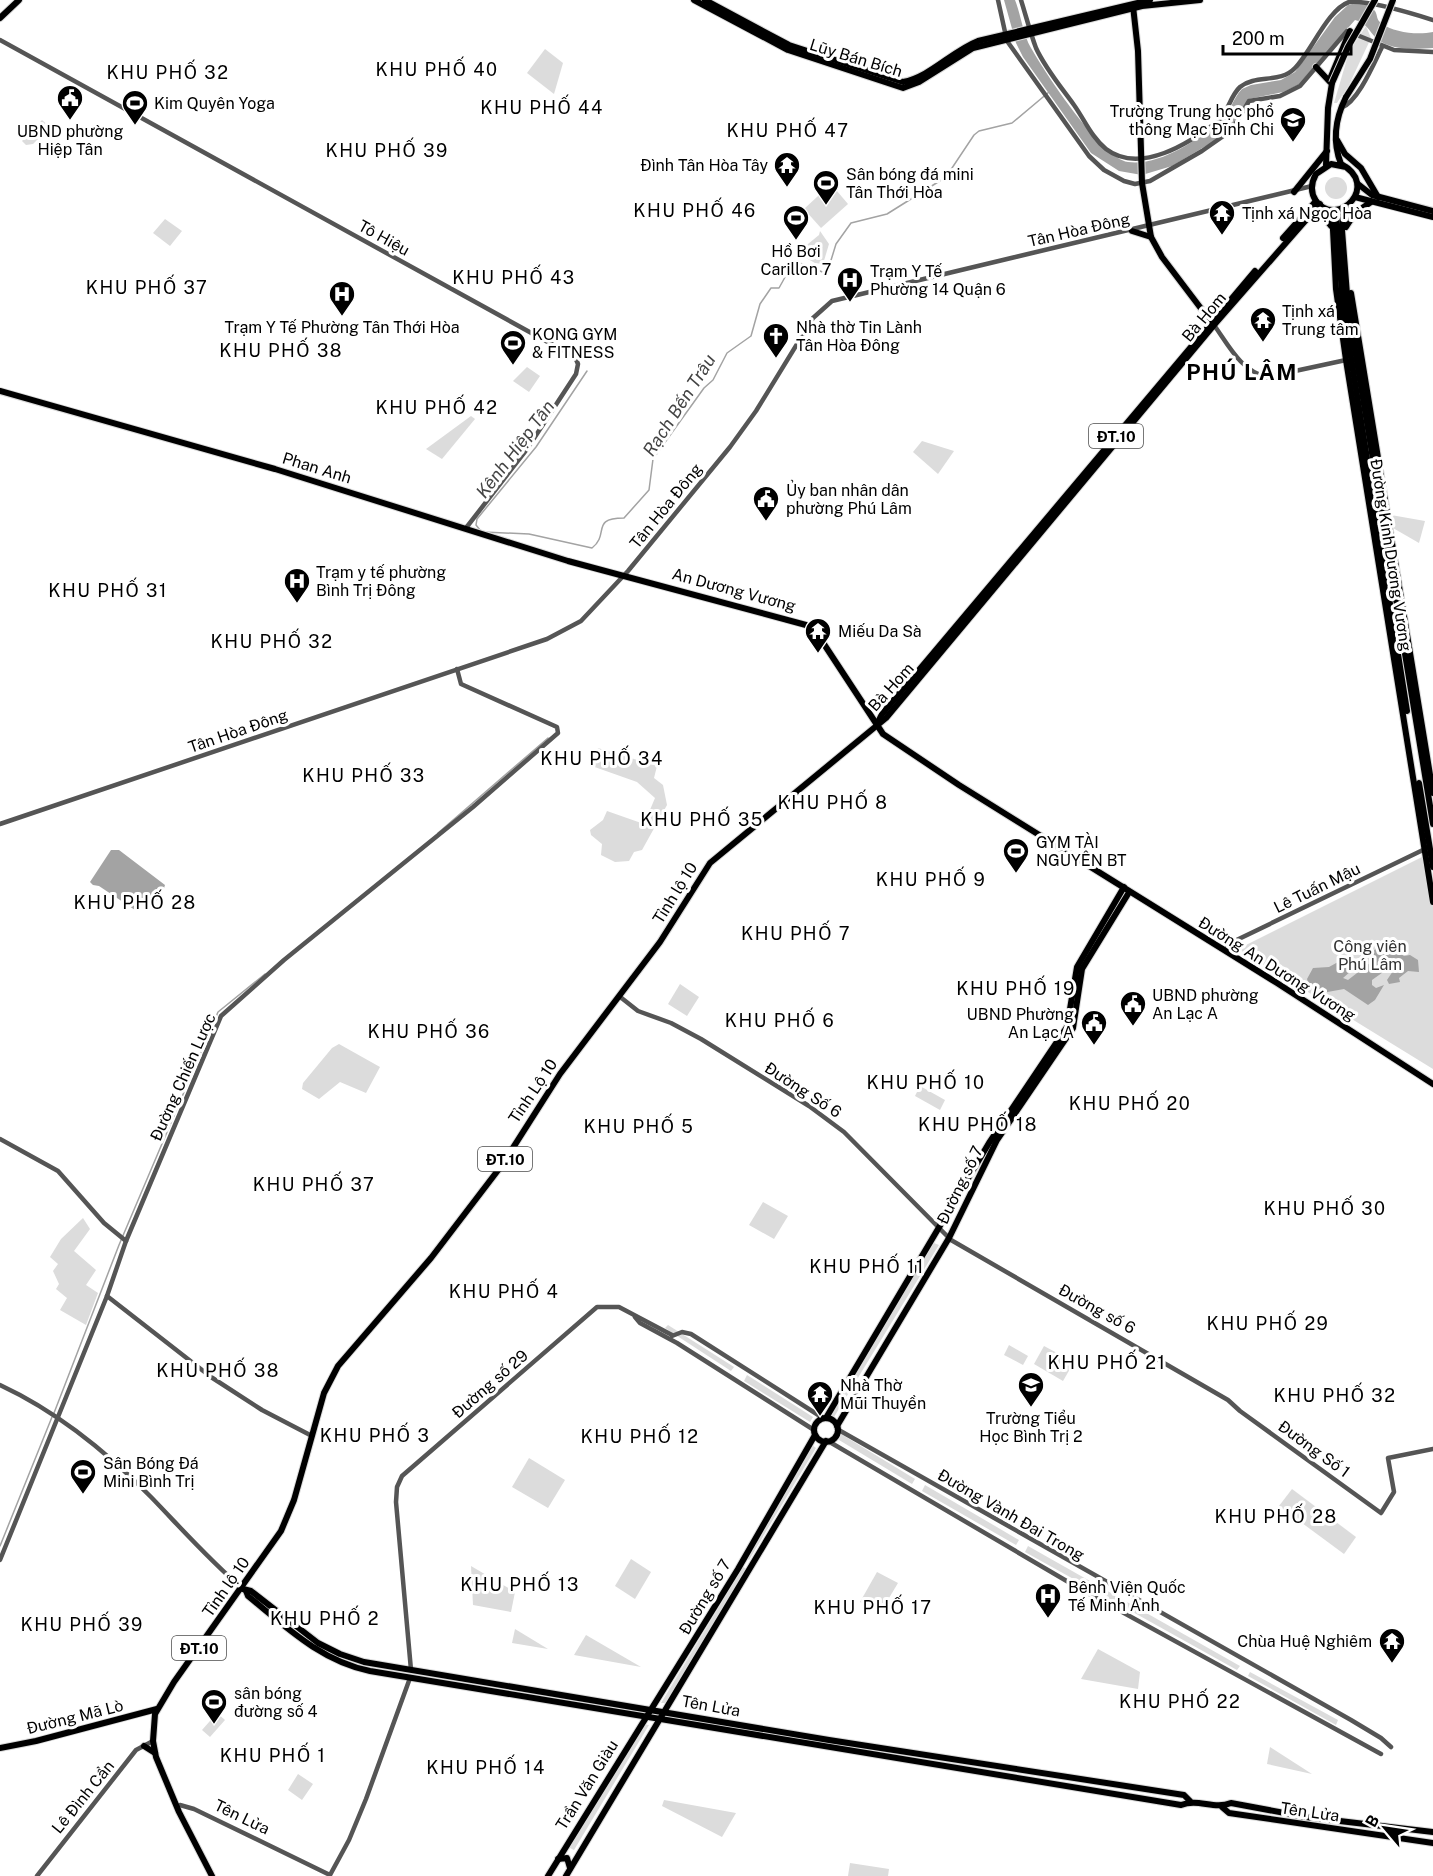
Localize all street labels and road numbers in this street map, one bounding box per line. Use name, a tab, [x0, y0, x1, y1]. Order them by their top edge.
street label: Lũy Bán Bích	[807, 35, 905, 81]
street label: Tân Hòa Đông	[1026, 209, 1132, 251]
street label: Tô Hiệu	[355, 216, 413, 260]
street label: Bà Hom	[1178, 288, 1230, 346]
road number: ĐT.10	[1089, 424, 1143, 448]
street label: Phan Anh	[280, 449, 354, 487]
street label: Đường Kinh Dương Vương	[1366, 457, 1416, 653]
street label: Tân Hòa Đông	[626, 460, 706, 552]
street label: An Dương Vương	[670, 564, 798, 616]
street label: Bà Hom	[864, 659, 918, 715]
street label: Tân Hòa Đông	[186, 705, 290, 757]
street label: Tỉnh lộ 10	[649, 859, 701, 927]
street label: Lê Tuấn Mậu	[1271, 859, 1363, 917]
street label: Đường An Dương Vương	[1195, 913, 1359, 1025]
street label: Đường Chiến Lược	[146, 1010, 220, 1144]
street label: Tỉnh Lộ 10	[505, 1055, 561, 1127]
street label: Đường Số 6	[761, 1058, 845, 1122]
street label: Đường số 7	[933, 1143, 987, 1227]
road number: ĐT.10	[478, 1147, 532, 1171]
street label: Đường số 6	[1055, 1280, 1139, 1338]
street label: Đường số 29	[448, 1346, 532, 1422]
street label: Đường Số 1	[1274, 1417, 1354, 1481]
street label: Đường Vành Đai Trong	[934, 1465, 1088, 1565]
street label: Tỉnh lộ 10	[198, 1553, 254, 1621]
street label: Đường số 7	[675, 1556, 735, 1638]
road number: ĐT.10	[172, 1636, 226, 1660]
street label: Tên Lửa	[680, 1692, 742, 1720]
street label: Đường Mã Lò	[25, 1696, 125, 1738]
street label: Trần Văn Giàu	[552, 1737, 622, 1833]
street label: Lê Đình Cẩn	[48, 1757, 118, 1837]
street label: Tên Lửa	[211, 1796, 273, 1838]
street label: Tên Lửa	[1279, 1798, 1341, 1826]

